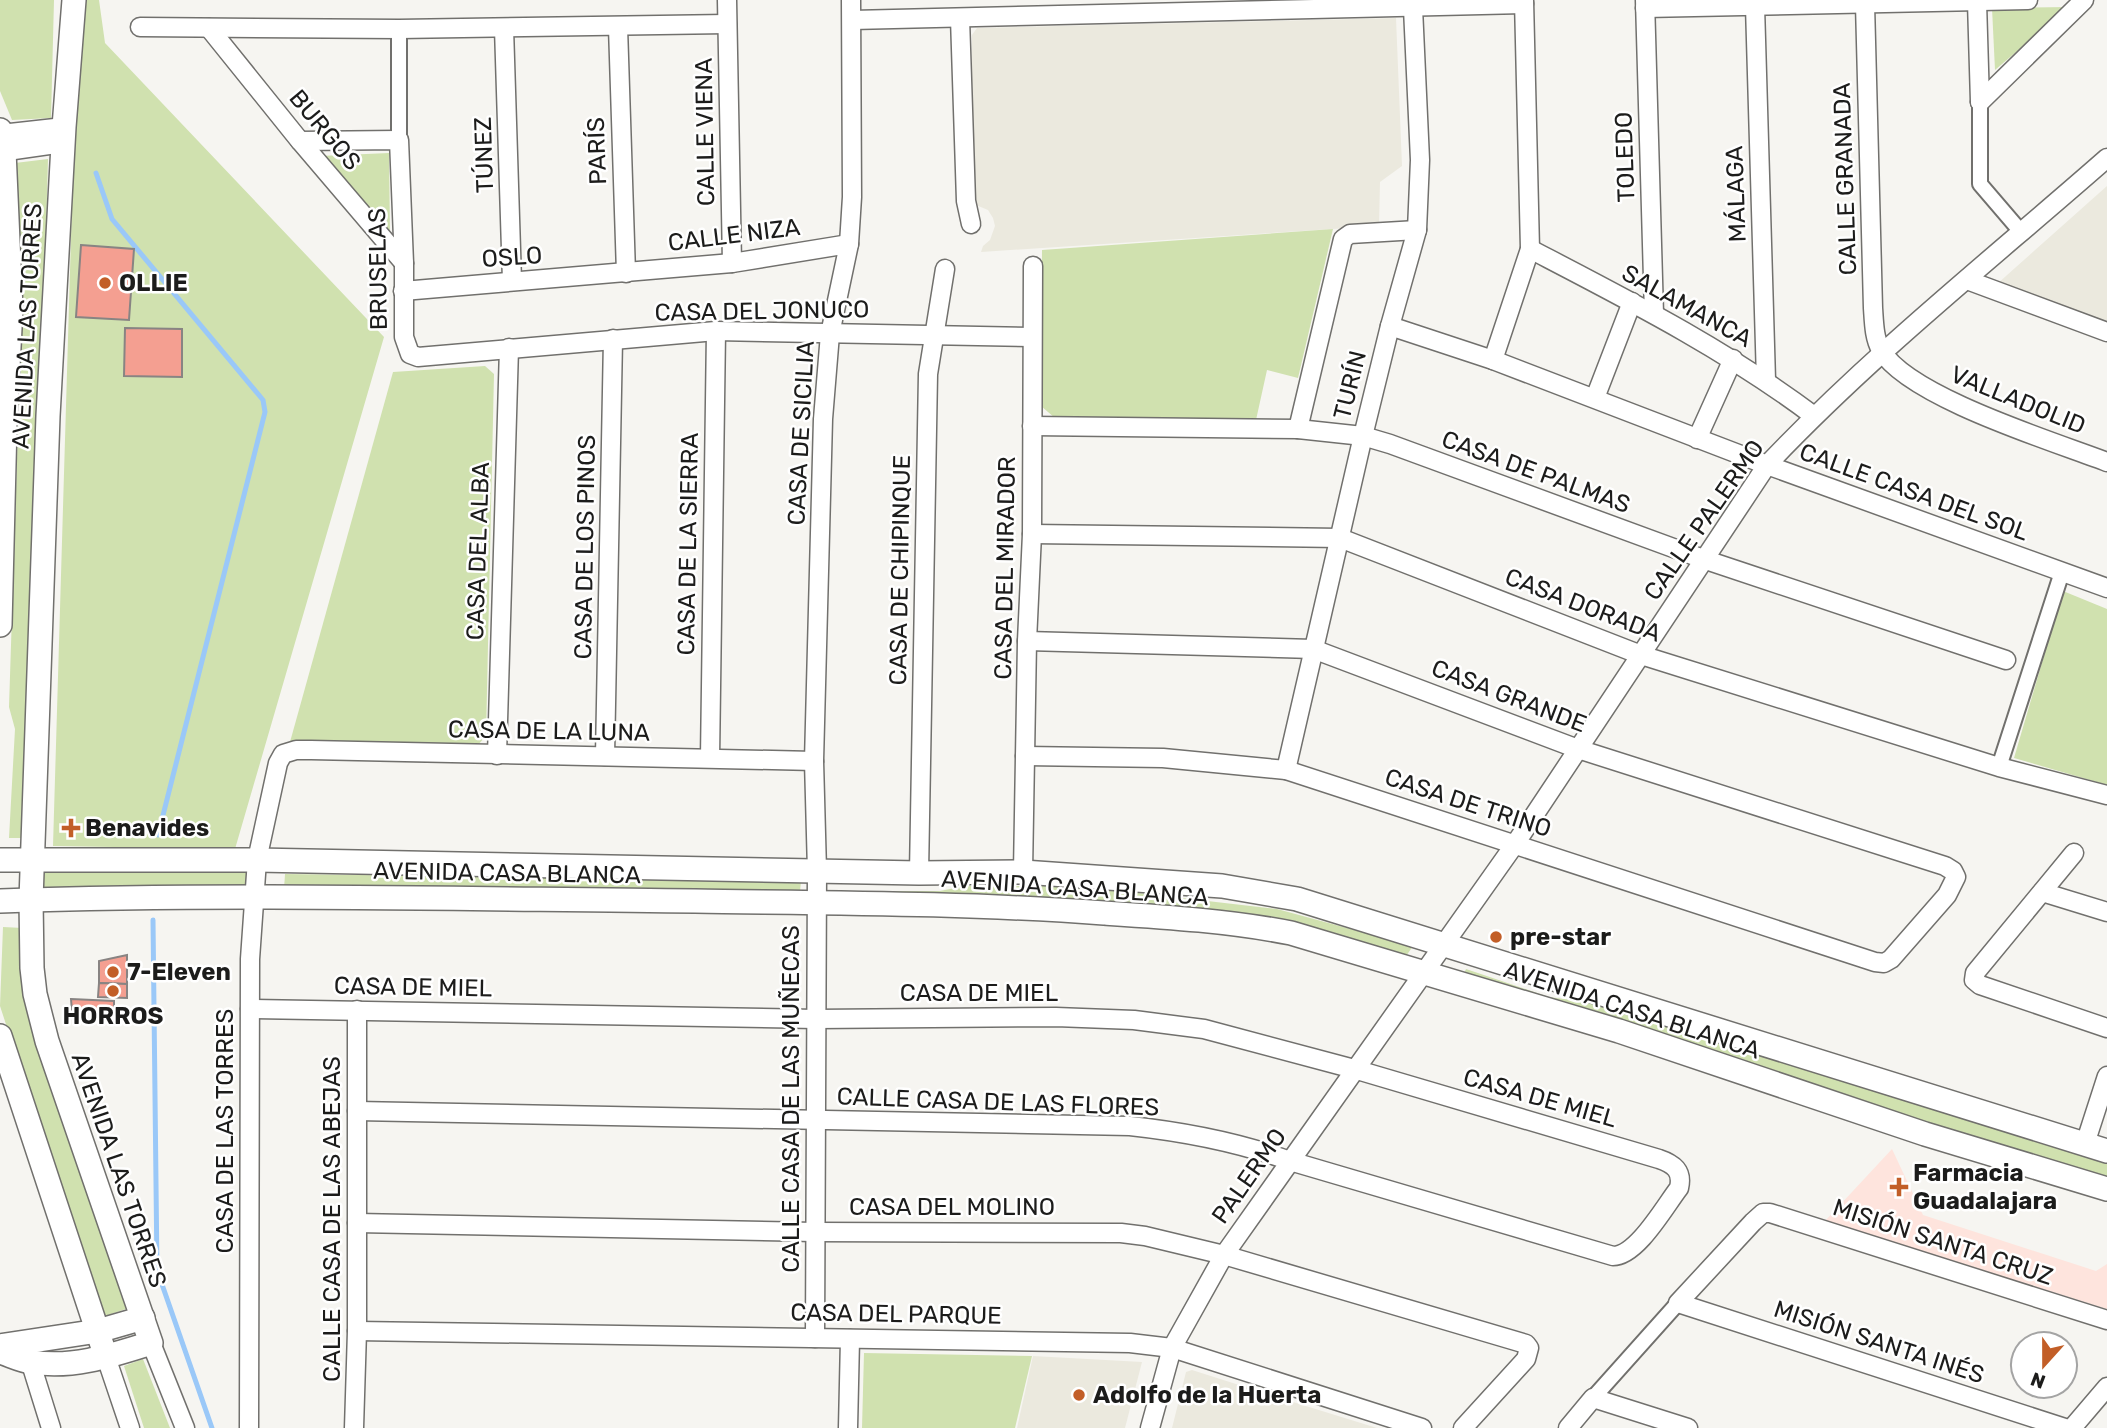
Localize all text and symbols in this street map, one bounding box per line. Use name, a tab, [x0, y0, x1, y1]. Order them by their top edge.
street label: CALLE VIENA	[690, 58, 720, 206]
street label: CALLE GRANADA	[1828, 82, 1862, 276]
street label: BURGOS	[283, 84, 367, 176]
street label: TOLEDO	[1609, 111, 1641, 203]
street label: TÚNEZ	[469, 116, 499, 194]
street label: PARÍS	[582, 117, 612, 185]
street label: MÁLAGA	[1720, 145, 1752, 243]
street label: AVENIDA LAS TORRES	[7, 202, 47, 450]
street label: BRUSELAS	[363, 208, 393, 330]
street label: CALLE NIZA	[666, 213, 802, 257]
street label: OSLO	[481, 241, 543, 273]
street label: SALAMANCA	[1617, 259, 1757, 353]
place label: OLLIE	[119, 269, 188, 297]
marker: OLLIE	[97, 275, 113, 291]
street label: CASA DEL JONUCO	[654, 295, 870, 327]
street label: CASA DE SICILIA	[782, 340, 820, 526]
street label: TURÍN	[1328, 348, 1372, 422]
street label: VALLADOLID	[1946, 360, 2090, 440]
street label: CASA DE PALMAS	[1438, 425, 1634, 519]
street label: CASA DE LA SIERRA	[672, 432, 704, 656]
street label: CASA DE LOS PINOS	[569, 434, 601, 660]
street label: CALLE PALERMO	[1638, 435, 1770, 605]
street label: CALLE CASA DEL SOL	[1796, 438, 2033, 547]
street label: CASA DE CHIPINQUE	[884, 454, 916, 686]
street label: CASA DEL MIRADOR	[989, 456, 1021, 680]
street label: CASA DEL ALBA	[461, 461, 495, 641]
street label: CASA DORADA	[1501, 562, 1665, 648]
street label: CASA GRANDE	[1428, 654, 1590, 738]
street label: CASA DE LA LUNA	[448, 715, 650, 747]
street label: CASA DE TRINO	[1381, 763, 1555, 843]
place label: Benavides	[85, 814, 209, 842]
marker: Benavides	[63, 820, 79, 836]
street label: AVENIDA CASA BLANCA	[373, 857, 641, 889]
street label: AVENIDA CASA BLANCA	[940, 865, 1210, 911]
place label: pre-star	[1510, 923, 1611, 951]
street label: CALLE CASA DE LAS MUÑECAS	[777, 925, 805, 1273]
marker: pre-star	[1488, 929, 1504, 945]
street label: AVENIDA CASA BLANCA	[1500, 955, 1764, 1065]
place label: 7-Eleven	[127, 958, 231, 986]
marker: 7-Eleven	[105, 964, 121, 980]
street label: CASA DE MIEL	[334, 972, 493, 1002]
street label: CASA DE MIEL	[900, 979, 1059, 1007]
marker: HORROS	[105, 983, 121, 999]
place label: HORROS	[62, 1002, 164, 1030]
street label: CASA DE LAS TORRES	[211, 1009, 239, 1253]
street label: AVENIDA LAS TORRES	[66, 1049, 172, 1291]
street label: CALLE CASA DE LAS ABEJAS	[318, 1056, 346, 1382]
street label: CASA DE MIEL	[1460, 1063, 1620, 1133]
street label: CALLE CASA DE LAS FLORES	[836, 1082, 1160, 1122]
street label: PALERMO	[1206, 1123, 1292, 1229]
place label: Farmacia Guadalajara	[1913, 1159, 2057, 1215]
marker: Farmacia Guadalajara	[1891, 1179, 1907, 1195]
street label: CASA DEL MOLINO	[849, 1193, 1055, 1221]
street label: MISIÓN SANTA CRUZ	[1829, 1193, 2057, 1291]
street label: MISIÓN SANTA INÉS	[1770, 1295, 1988, 1389]
street label: CASA DEL PARQUE	[790, 1298, 1002, 1330]
north arrow	[2009, 1330, 2079, 1400]
text: N	[2028, 1367, 2049, 1394]
place label: Adolfo de la Huerta	[1093, 1381, 1321, 1409]
marker: Adolfo de la Huerta	[1071, 1387, 1087, 1403]

